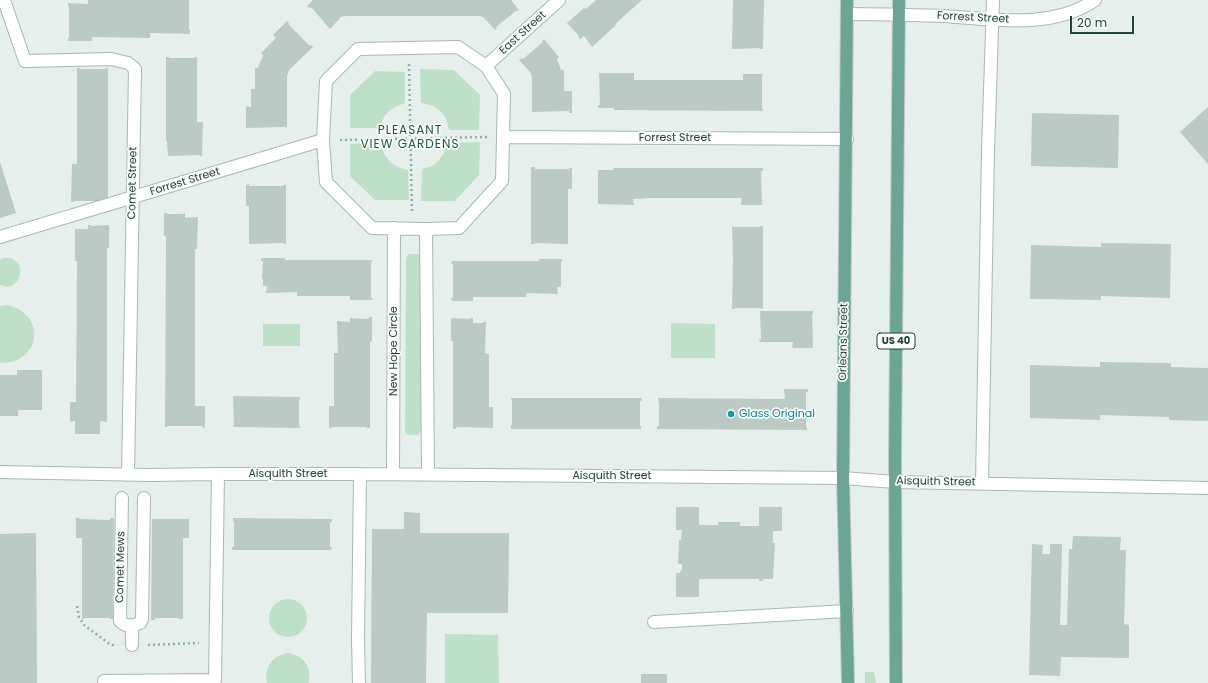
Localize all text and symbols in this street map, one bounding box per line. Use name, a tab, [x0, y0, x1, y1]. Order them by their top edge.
scale bar	[1072, 8, 1136, 34]
street label: East Street	[497, 9, 549, 57]
street label: Forrest Street	[936, 10, 1010, 26]
text: 20 m	[1077, 14, 1107, 31]
district label: PLEASANT VIEW GARDENS	[361, 124, 459, 152]
street label: Forrest Street	[639, 131, 711, 145]
street label: Comet Street	[126, 146, 140, 220]
street label: Forrest Street	[148, 165, 222, 199]
street label: Orleans Street	[837, 303, 851, 381]
street label: New Hope Circle	[387, 306, 401, 396]
road number: US 40	[877, 333, 915, 349]
place label: Glass Original	[739, 407, 815, 421]
marker: Glass Original	[726, 409, 736, 419]
street label: Aisquith Street	[248, 467, 328, 481]
street label: Aisquith Street	[572, 469, 652, 483]
street label: Aisquith Street	[896, 475, 976, 489]
street label: Comet Mews	[114, 531, 128, 603]

